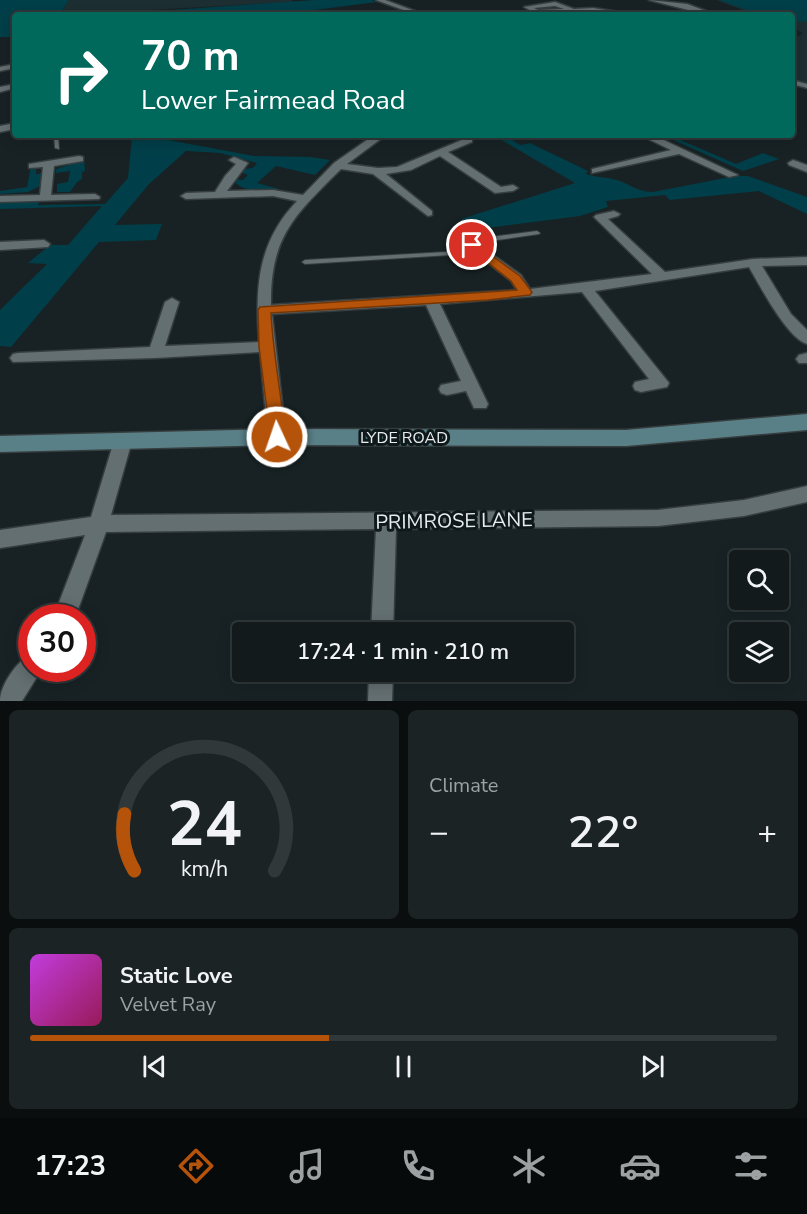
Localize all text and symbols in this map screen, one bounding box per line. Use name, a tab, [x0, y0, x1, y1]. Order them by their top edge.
text: 70 m	[141, 28, 240, 85]
icon: right	[42, 36, 120, 114]
text: Lower Fairmead Road	[141, 82, 406, 119]
pin	[446, 219, 497, 270]
icon: arrive	[455, 228, 488, 261]
position arrow	[245, 405, 309, 469]
street label: LYDE ROAD	[360, 427, 448, 449]
street label: PRIMROSE LANE	[375, 506, 533, 536]
map controls	[729, 550, 789, 682]
button: search	[729, 550, 789, 610]
speed limit sign: 30	[18, 604, 96, 682]
button: layers	[729, 622, 789, 682]
text: 17:24 · 1 min · 210 m	[297, 637, 509, 667]
text: Climate	[429, 772, 498, 799]
text: 24	[167, 782, 241, 867]
text: 22°	[568, 802, 638, 863]
text: −	[429, 810, 449, 855]
text: +	[757, 810, 777, 855]
text: km/h	[180, 855, 228, 885]
text: Static Love	[120, 961, 233, 991]
text: Velvet Ray	[120, 991, 216, 1018]
icon: previous	[138, 1050, 171, 1083]
icon: pause	[387, 1050, 420, 1083]
icon: next	[636, 1050, 669, 1083]
icon: directions	[175, 1145, 217, 1187]
icon: music	[286, 1145, 328, 1187]
icon: phone	[397, 1145, 439, 1187]
icon: climate	[508, 1145, 550, 1187]
icon: car	[619, 1145, 661, 1187]
icon: filters	[730, 1145, 772, 1187]
text: 17:23	[35, 1148, 106, 1185]

